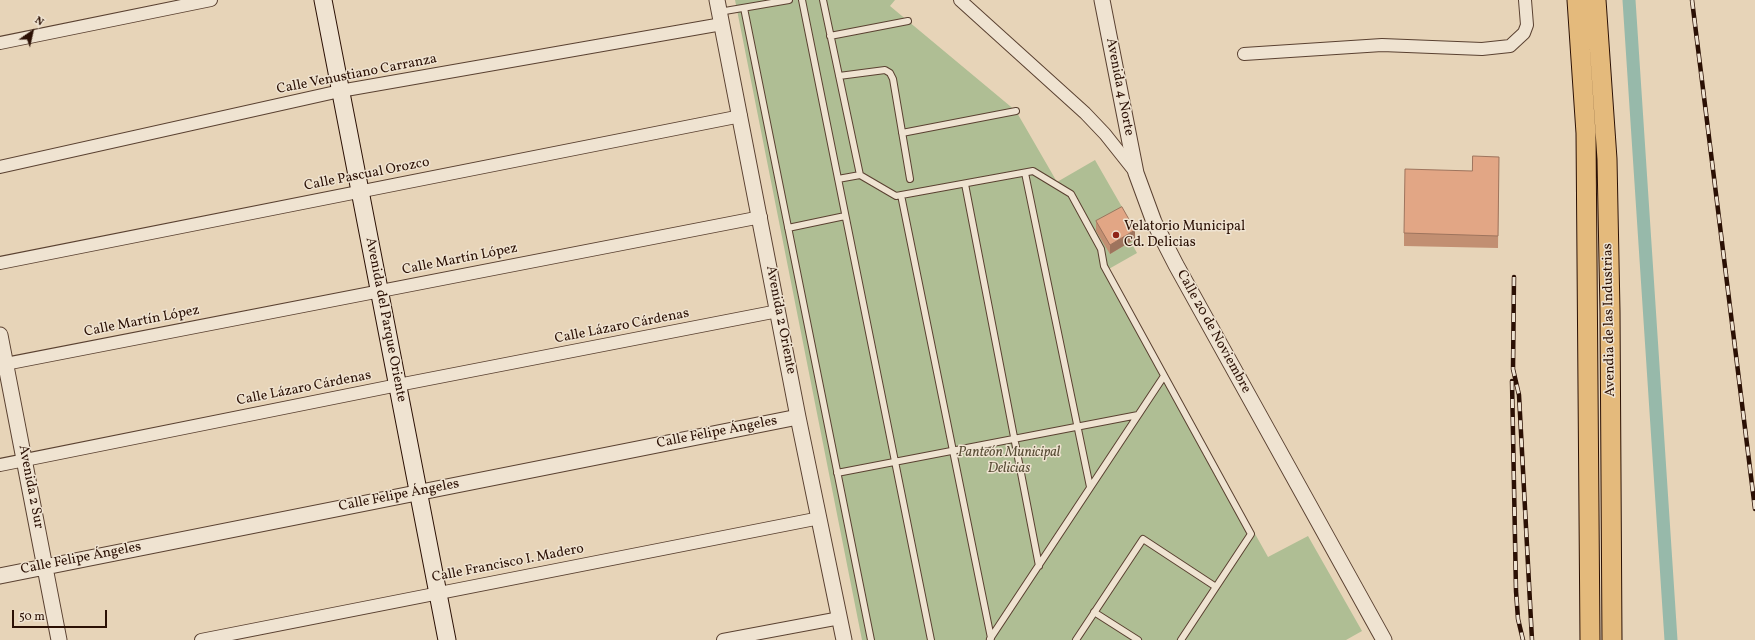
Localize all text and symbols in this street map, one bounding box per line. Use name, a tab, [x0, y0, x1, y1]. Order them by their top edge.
north arrow	[12, 12, 52, 52]
text: N	[31, 13, 47, 30]
street label: Avenida 4 Norte	[1101, 37, 1137, 137]
street label: Calle Venustiano Carranza	[275, 51, 439, 99]
street label: Calle Pascual Orozco	[303, 155, 431, 195]
place label: Velatorio Municipal Cd. Delicias	[1124, 219, 1245, 252]
marker: Velatorio Municipal Cd. Delicias	[1111, 230, 1121, 240]
street label: Avenida del Parque Oriente	[361, 236, 409, 404]
street label: Calle Martín López	[401, 241, 519, 279]
street label: Avendia de las Industrias	[1600, 243, 1620, 397]
street label: Avenida 2 Oriente	[761, 264, 799, 376]
street label: Calle 20 de Noviembre	[1172, 267, 1254, 397]
street label: Calle Martín López	[83, 303, 201, 341]
street label: Calle Lázaro Cárdenas	[553, 306, 691, 348]
street label: Calle Lázaro Cárdenas	[235, 368, 373, 410]
street label: Calle Felipe Ángeles	[655, 413, 779, 453]
street label: Avenida 2 Sur	[14, 444, 46, 530]
park label: Panteón Municipal Delicias	[958, 445, 1060, 478]
street label: Calle Felipe Ángeles	[337, 476, 461, 516]
street label: Calle Felipe Ángeles	[19, 539, 143, 579]
street label: Calle Francisco I. Madero	[431, 541, 585, 587]
scale bar	[14, 602, 109, 628]
text: 50 m	[19, 609, 45, 625]

